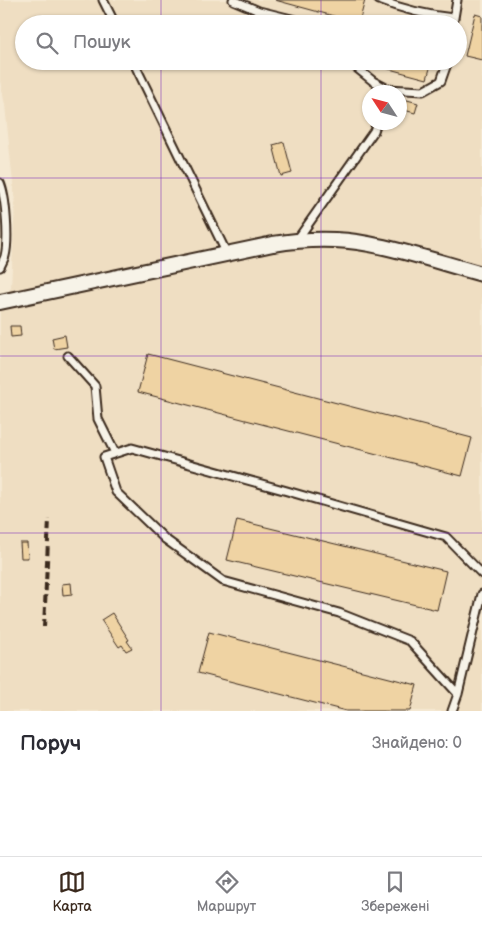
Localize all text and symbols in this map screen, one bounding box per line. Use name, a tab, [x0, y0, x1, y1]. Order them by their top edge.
search box	[15, 15, 467, 70]
icon: search	[33, 29, 61, 57]
text: Пошук	[73, 31, 131, 54]
north arrow	[362, 85, 407, 130]
text: Поруч	[20, 731, 81, 756]
text: Знайдено: 0	[372, 734, 462, 753]
tab: Карта	[52, 868, 92, 915]
tab: Маршрут	[197, 868, 256, 915]
tab: Збережені	[361, 868, 430, 915]

